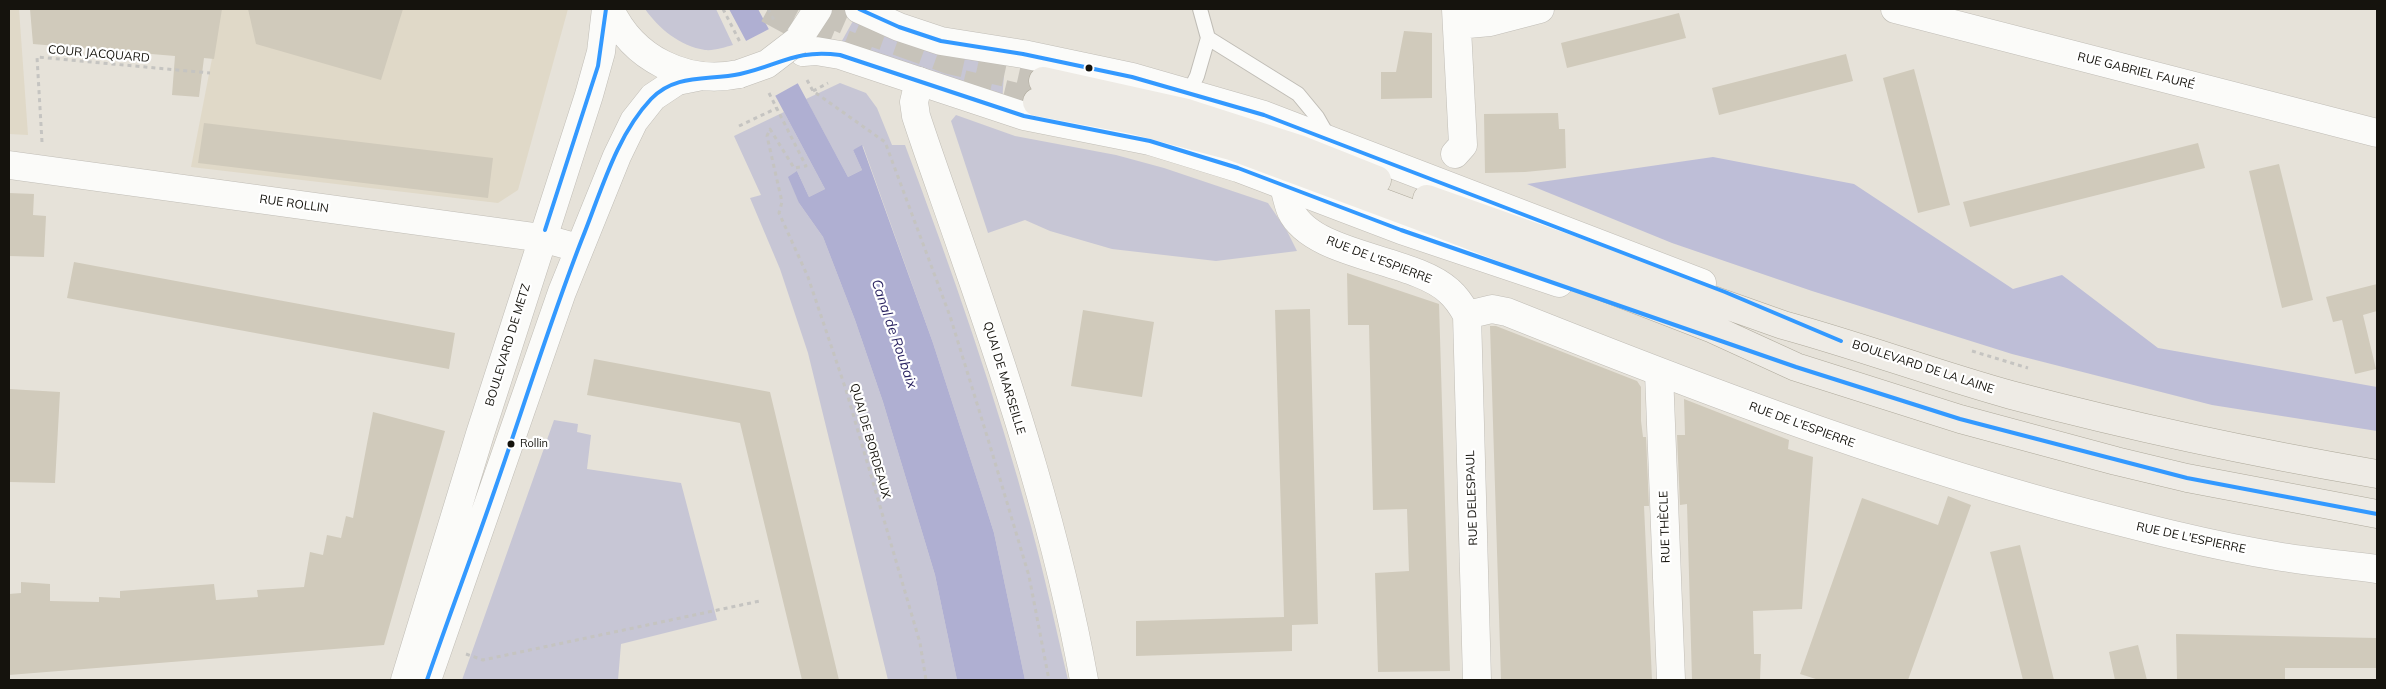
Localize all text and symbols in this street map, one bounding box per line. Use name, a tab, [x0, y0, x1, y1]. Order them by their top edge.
street label: COUR JACQUARD	[48, 42, 150, 66]
street label: RUE GABRIEL FAURÉ	[2076, 49, 2196, 93]
unlabelled marker	[1084, 63, 1094, 73]
street label: RUE ROLLIN	[258, 192, 330, 216]
street label: RUE DE L'ESPIERRE	[1324, 233, 1434, 287]
water label: Canal de Roubaix	[867, 277, 921, 391]
street label: BOULEVARD DE METZ	[482, 282, 534, 408]
street label: QUAI DE MARSEILLE	[980, 320, 1028, 436]
street label: BOULEVARD DE LA LAINE	[1850, 337, 1996, 397]
street label: QUAI DE BORDEAUX	[847, 382, 893, 500]
street label: RUE DE L'ESPIERRE	[1747, 399, 1857, 451]
place label: Rollin	[520, 437, 548, 451]
marker: Rollin	[506, 439, 516, 449]
street label: RUE DELESPAUL	[1463, 450, 1481, 546]
street label: RUE THÈCLE	[1657, 491, 1673, 563]
street label: RUE DE L'ESPIERRE	[2135, 519, 2247, 557]

